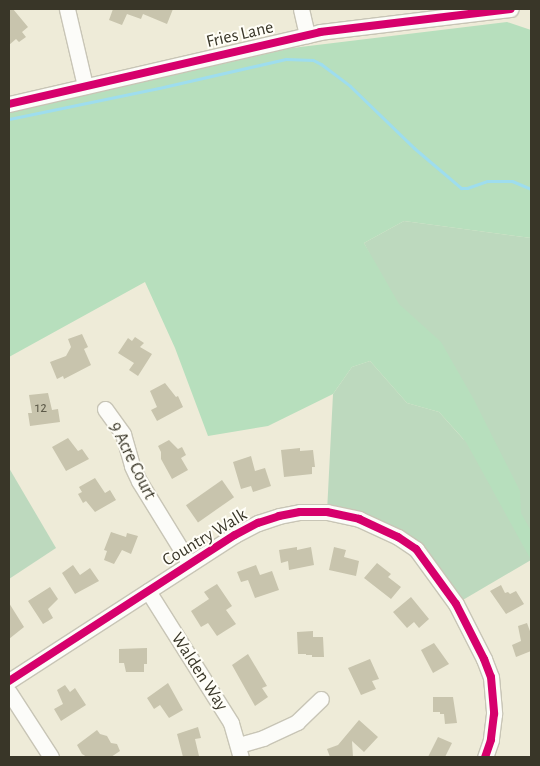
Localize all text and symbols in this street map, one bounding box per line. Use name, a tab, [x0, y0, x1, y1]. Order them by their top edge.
street label: Fries Lane	[204, 17, 276, 53]
house number: 12	[35, 399, 47, 417]
street label: 9 Acre Court	[104, 419, 160, 503]
street label: Country Walk	[159, 504, 251, 572]
street label: Walden Way	[166, 629, 232, 715]

